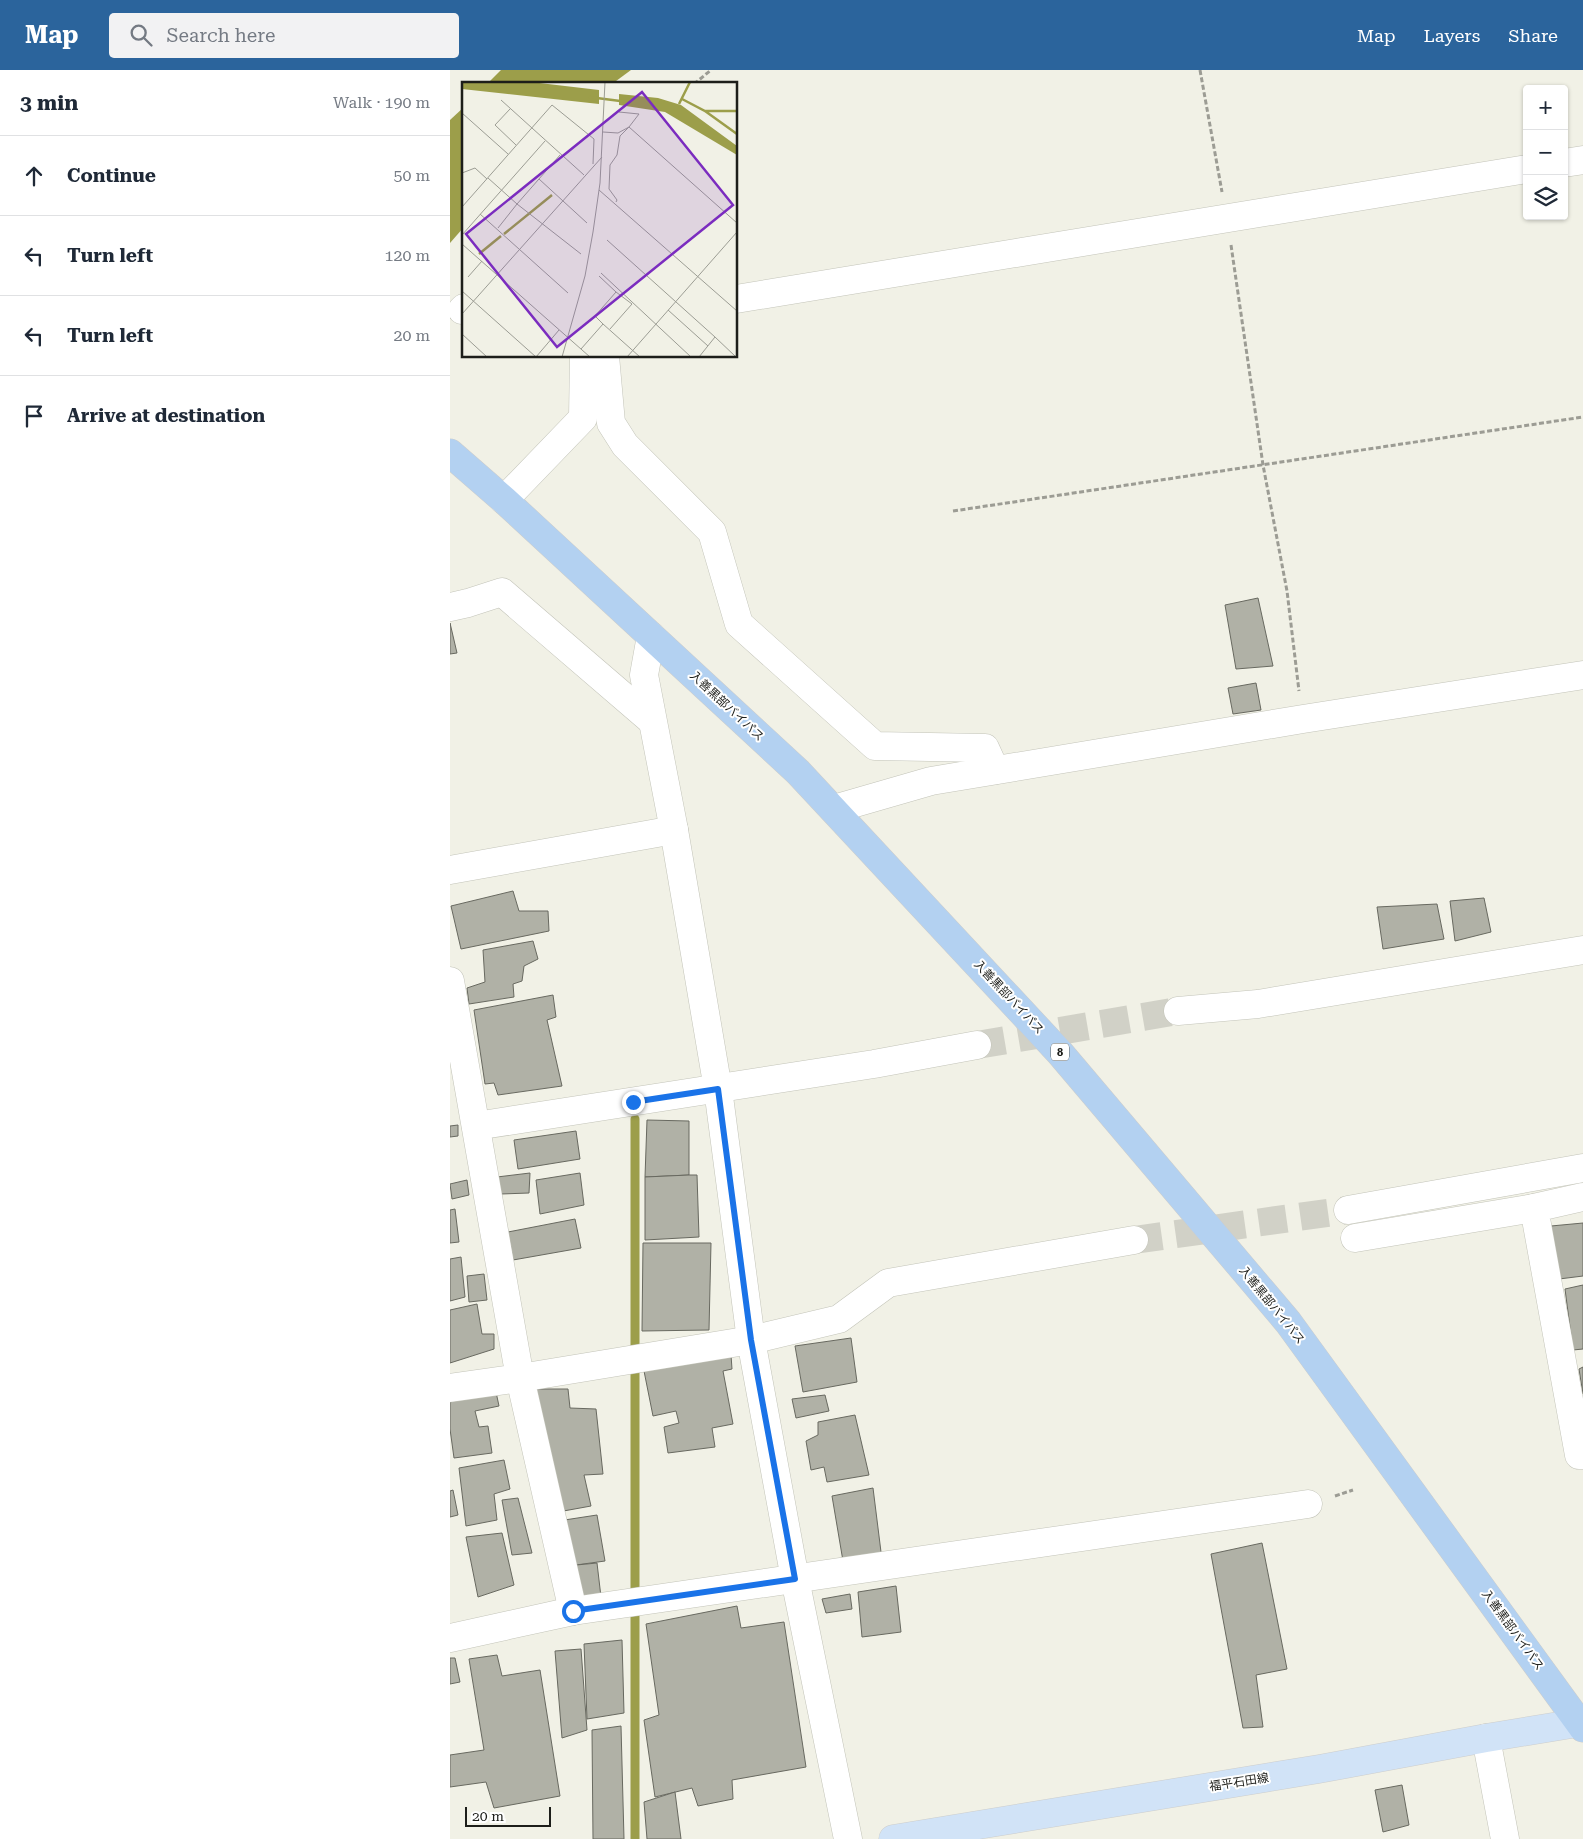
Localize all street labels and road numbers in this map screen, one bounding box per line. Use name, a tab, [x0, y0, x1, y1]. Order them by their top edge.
street label: 入善黒部バイパス	[687, 668, 767, 744]
street label: 入善黒部バイパス	[971, 957, 1047, 1037]
road number: 8	[1051, 1044, 1069, 1060]
street label: 入善黒部バイパス	[1236, 1263, 1308, 1347]
street label: 入善黒部バイパス	[1479, 1587, 1547, 1673]
street label: 福平石田線	[1208, 1770, 1270, 1794]

